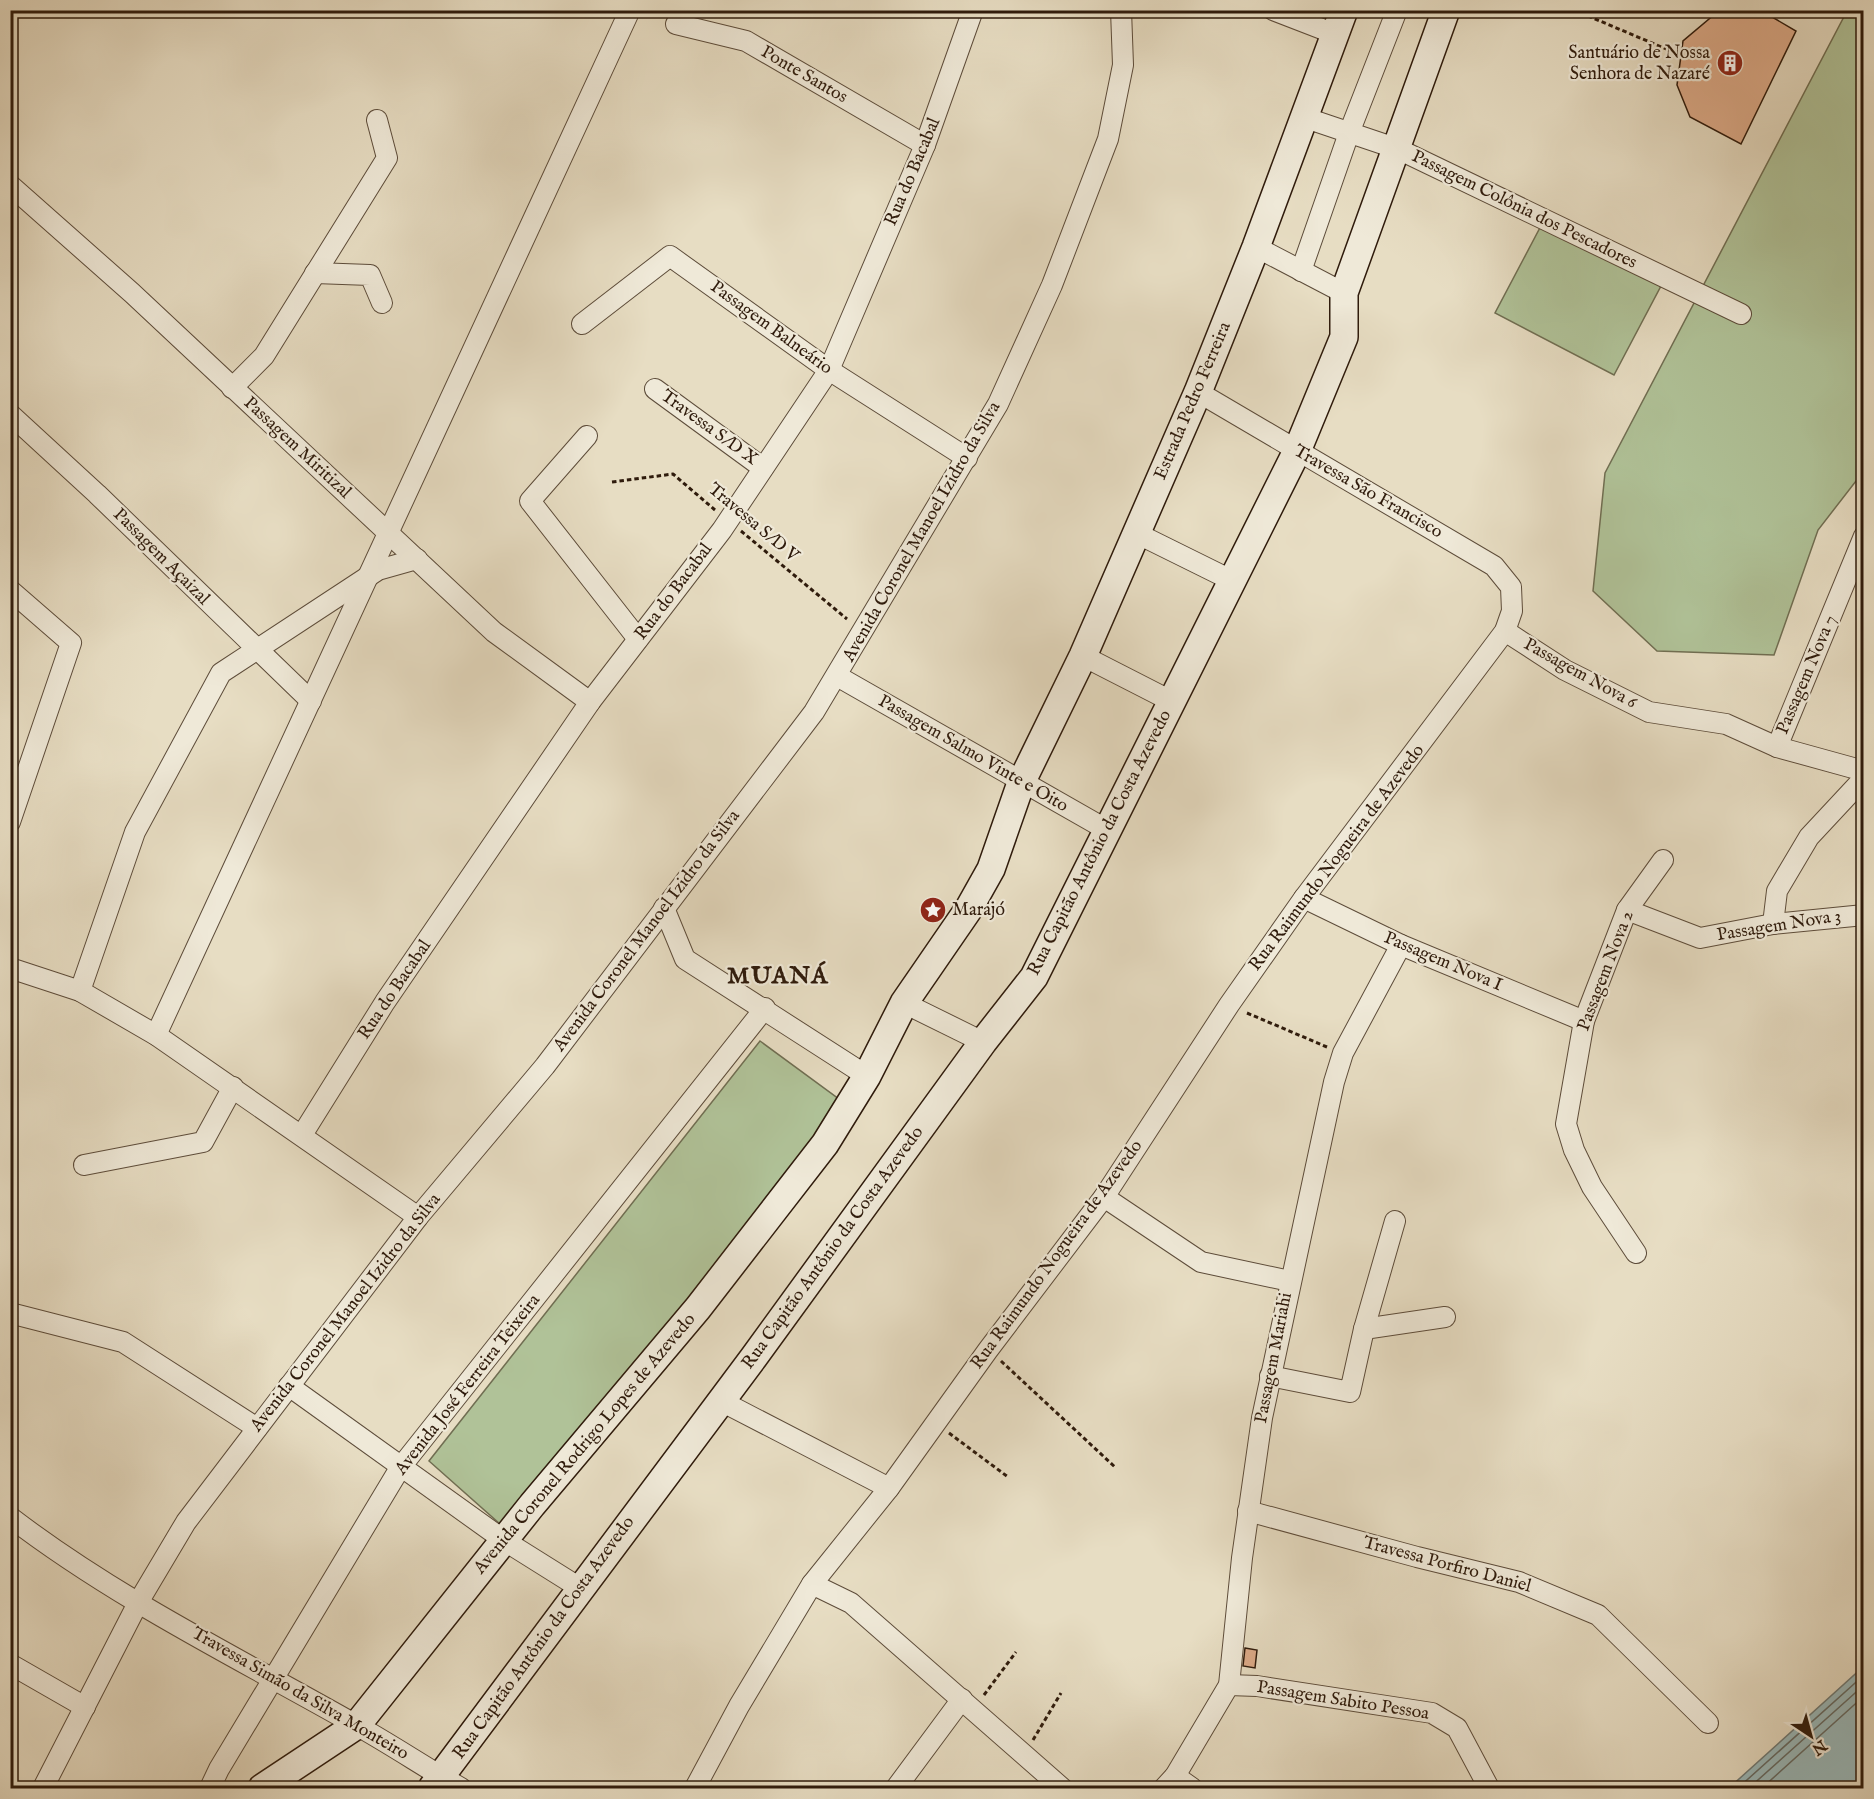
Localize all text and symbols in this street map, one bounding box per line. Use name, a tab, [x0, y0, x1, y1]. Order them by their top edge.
street label: Ponte Santos	[757, 41, 851, 109]
place label: Santuário de Nossa Senhora de Nazaré	[1568, 42, 1710, 86]
building icon: Santuário de Nossa Senhora de Nazaré	[1715, 48, 1745, 78]
street label: Rua do Bacabal	[880, 114, 946, 230]
street label: Passagem Colônia dos Pescadores	[1408, 145, 1640, 275]
street label: Passagem Balneário	[705, 276, 837, 380]
street label: Estrada Pedro Ferreira	[1149, 318, 1237, 483]
street label: Travessa S/D X	[656, 385, 763, 471]
street label: Passagem Miritizal	[238, 392, 356, 504]
street label: Avenida Coronel Manoel Izidro da Silva	[837, 398, 1006, 667]
street label: Travessa São Francisco	[1289, 440, 1447, 544]
street label: Travessa S/D V	[703, 478, 804, 569]
street label: Passagem Açaizal	[108, 504, 214, 610]
street label: Rua do Bacabal	[630, 539, 718, 645]
street label: Passagem Nova 7	[1772, 612, 1842, 738]
street label: Passagem Nova 6	[1519, 633, 1641, 715]
street label: Passagem Salmo Vinte e Oito	[874, 690, 1073, 818]
street label: Rua Capitão Antônio da Costa Azevedo	[1023, 706, 1177, 980]
street label: Rua Raimundo Nogueira de Azevedo	[1244, 740, 1430, 976]
street label: Avenida Coronel Manoel Izidro da Silva	[548, 805, 746, 1057]
place icon: Marajó	[918, 895, 948, 925]
place label: Marajó	[952, 899, 1005, 922]
street label: Passagem Nova 3	[1715, 905, 1843, 947]
street label: Passagem Nova 2	[1572, 908, 1640, 1034]
street label: Passagem Nova I	[1380, 927, 1506, 997]
street label: Rua do Bacabal	[353, 936, 437, 1044]
district label: MUANÁ	[727, 961, 829, 992]
street label: Rua Capitão Antônio da Costa Azevedo	[737, 1122, 929, 1374]
street label: Rua Raimundo Nogueira de Azevedo	[966, 1136, 1148, 1374]
street label: Avenida Coronel Manoel Izidro da Silva	[245, 1189, 446, 1438]
street label: Avenida José Ferreira Teixeira	[390, 1290, 546, 1481]
street label: Passagem Mariahi	[1250, 1291, 1298, 1425]
street label: Avenida Coronel Rodrigo Lopes de Azevedo	[468, 1309, 701, 1580]
street label: Rua Capitão Antônio da Costa Azevedo	[448, 1512, 640, 1764]
street label: Travessa Porfiro Daniel	[1360, 1531, 1534, 1599]
street label: Travessa Simão da Silva Monteiro	[187, 1622, 413, 1766]
street label: Passagem Sabito Pessoa	[1255, 1676, 1431, 1726]
north arrow	[1781, 1706, 1841, 1766]
text: N	[1807, 1734, 1831, 1759]

